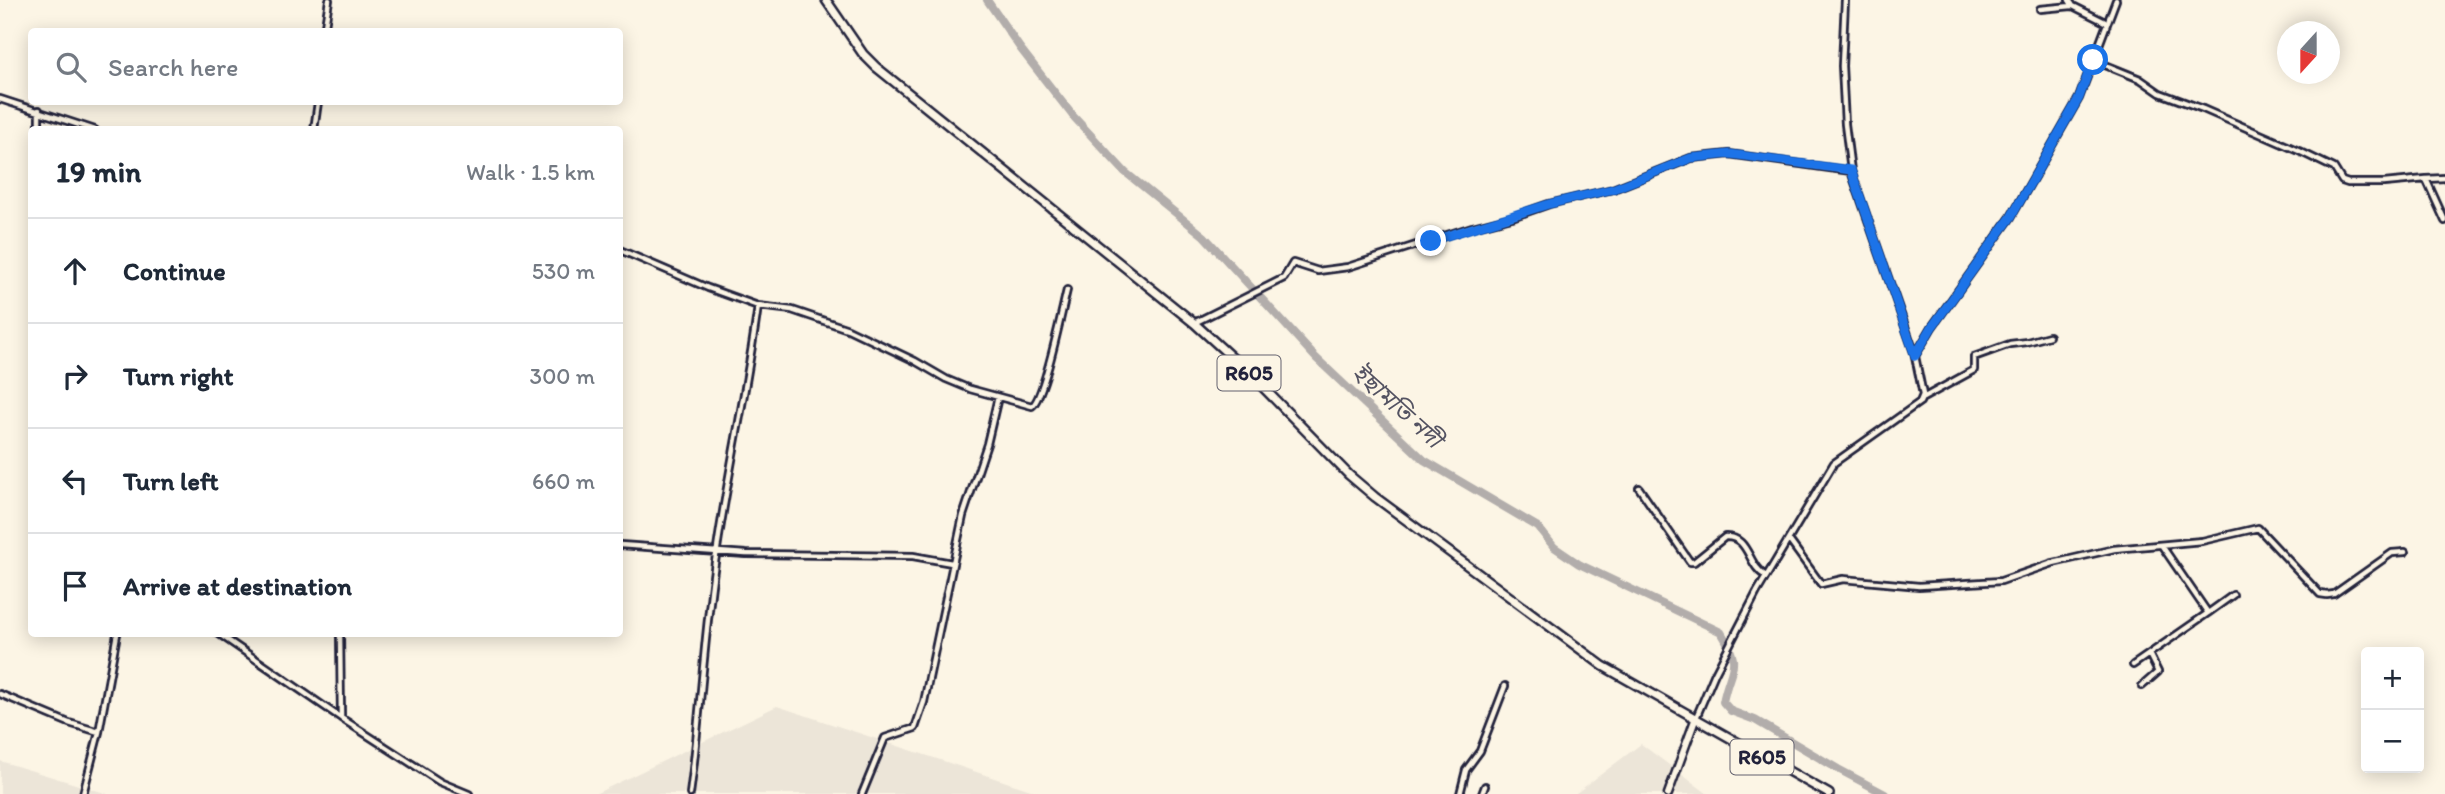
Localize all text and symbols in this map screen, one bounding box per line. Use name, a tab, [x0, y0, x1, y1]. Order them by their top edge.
north arrow	[2277, 21, 2340, 84]
search box	[28, 28, 623, 105]
route start	[2077, 44, 2108, 75]
icon: search	[52, 48, 90, 86]
text: Search here	[108, 51, 238, 83]
text: 19 min	[56, 153, 141, 190]
text: Walk · 1.5 km	[466, 158, 595, 186]
route end	[1415, 225, 1446, 256]
icon: ahead	[56, 252, 94, 290]
text: Continue	[123, 255, 226, 287]
text: 530 m	[532, 257, 595, 285]
road number: R605	[1218, 356, 1280, 390]
icon: right	[56, 357, 94, 395]
water label: ইছামতি নদী	[1346, 358, 1452, 457]
text: Turn right	[123, 360, 234, 392]
text: 300 m	[530, 362, 595, 390]
icon: left	[56, 462, 94, 500]
text: Turn left	[123, 465, 219, 497]
text: 660 m	[532, 467, 595, 495]
icon: arrive	[56, 567, 94, 605]
text: Arrive at destination	[123, 570, 352, 602]
map controls	[2361, 647, 2424, 773]
button: +	[2361, 647, 2424, 710]
button: −	[2361, 710, 2424, 773]
road number: R605	[1730, 740, 1794, 774]

